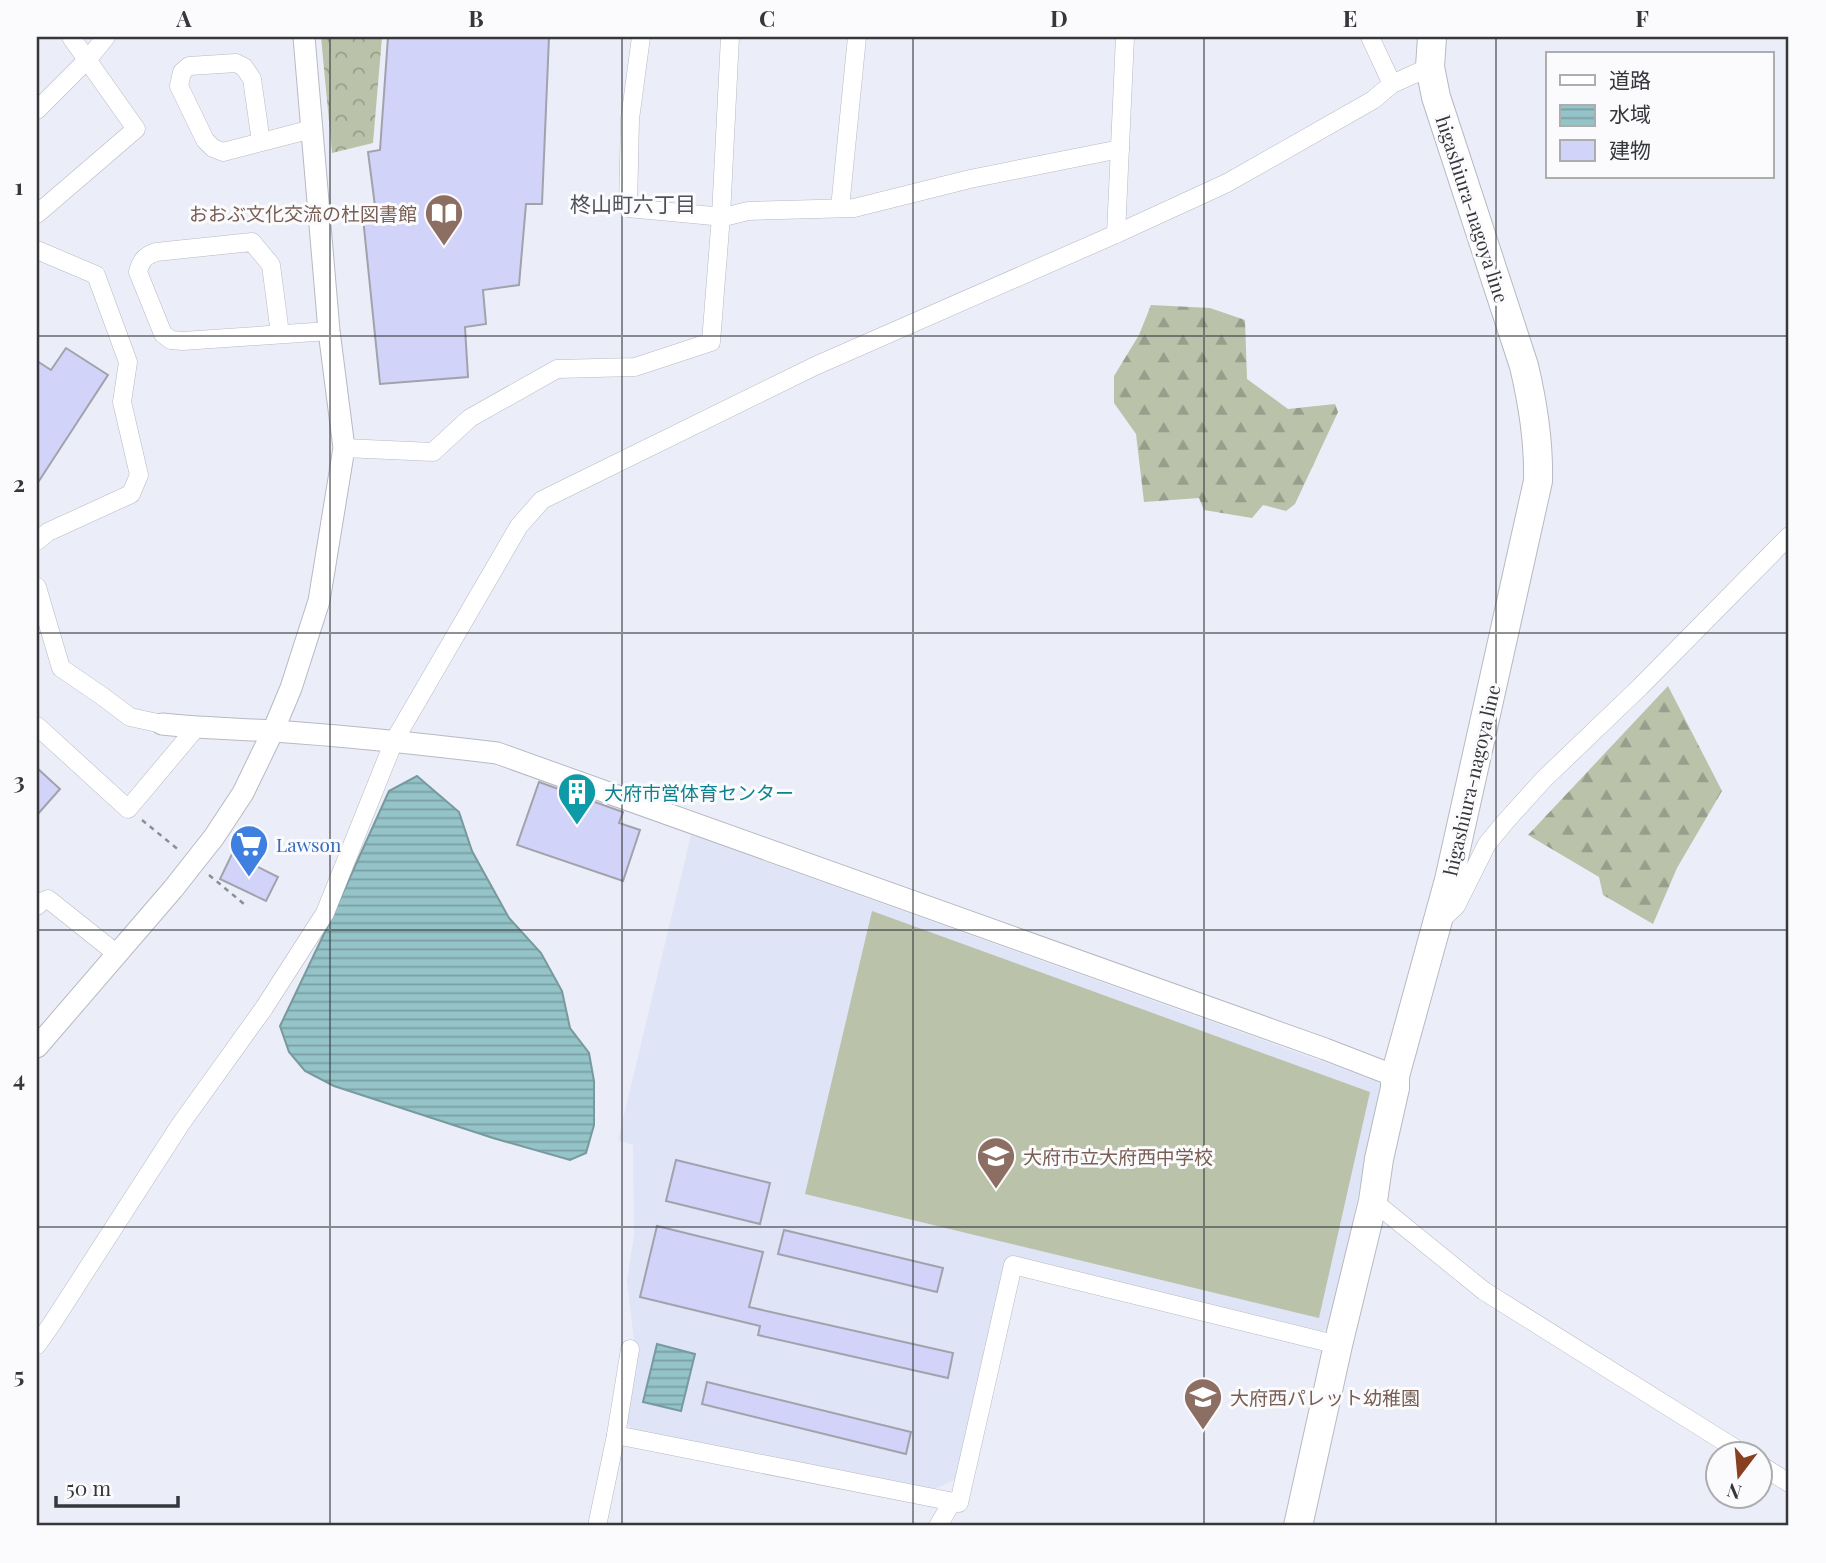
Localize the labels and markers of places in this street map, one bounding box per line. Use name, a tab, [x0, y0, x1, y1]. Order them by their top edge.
library icon: おおぶ文化交流の杜図書館	[423, 192, 465, 247]
place label: おおぶ文化交流の杜図書館	[189, 200, 417, 226]
building icon: 大府市営体育センター	[556, 771, 598, 826]
place label: 大府市営体育センター	[604, 779, 794, 805]
supermarket icon: Lawson	[228, 823, 270, 878]
place label: Lawson	[276, 831, 342, 857]
school or university icon: 大府市立大府西中学校	[975, 1135, 1017, 1190]
place label: 大府市立大府西中学校	[1023, 1143, 1213, 1169]
school or university icon: 大府西パレット幼稚園	[1182, 1376, 1224, 1431]
place label: 大府西パレット幼稚園	[1230, 1384, 1420, 1410]

